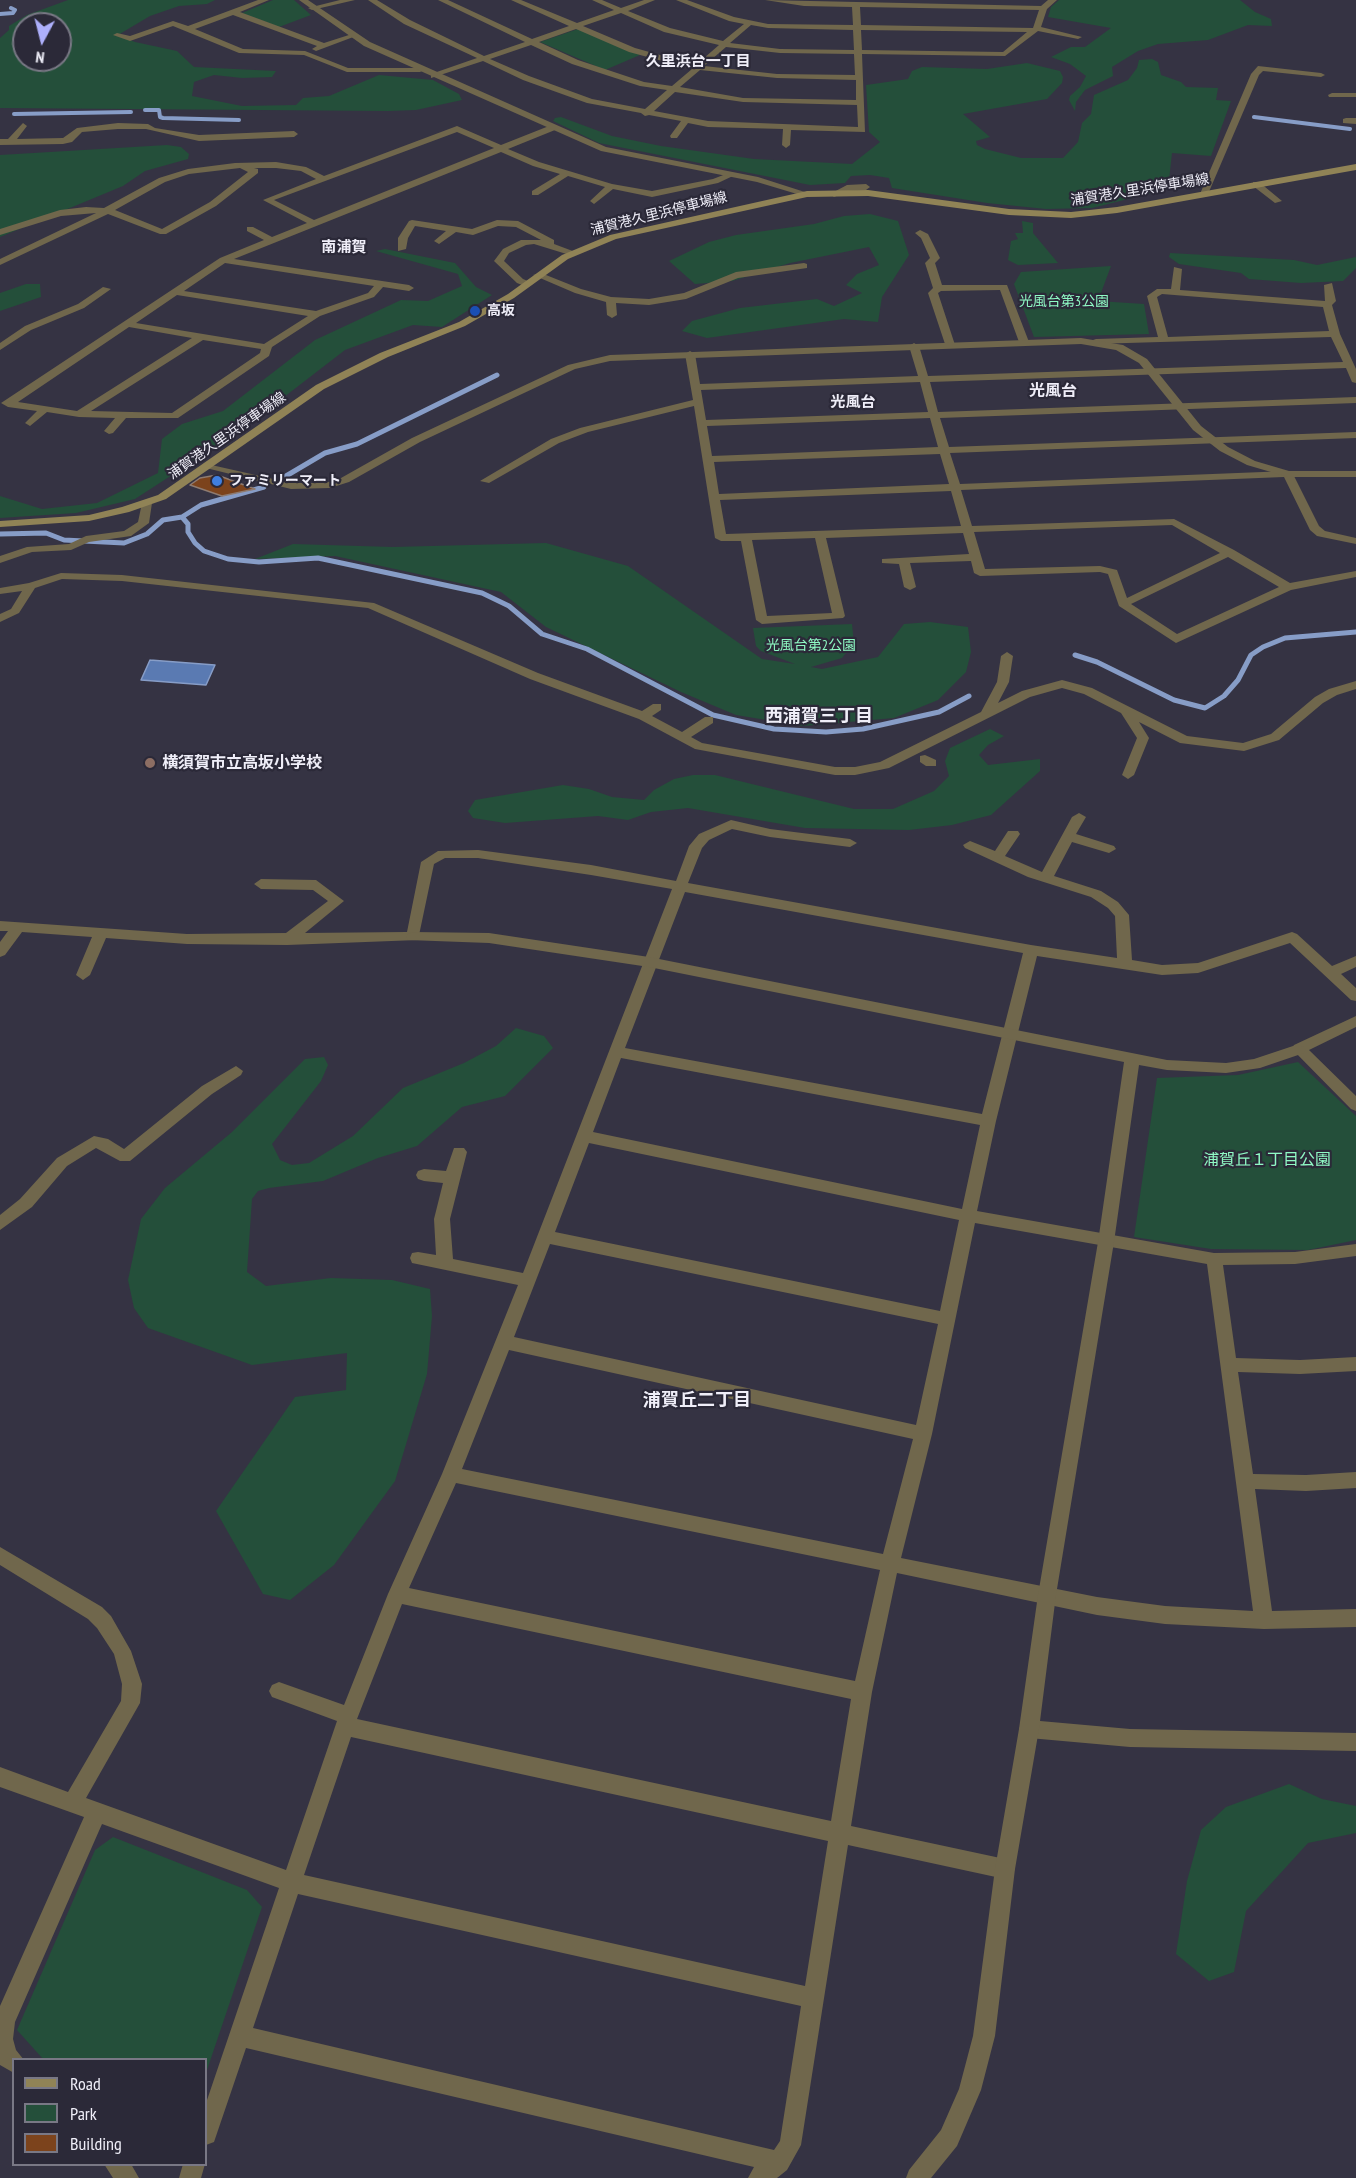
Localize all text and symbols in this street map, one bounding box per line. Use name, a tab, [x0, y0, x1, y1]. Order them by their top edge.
north arrow	[12, 12, 72, 72]
text: N	[35, 47, 46, 68]
district label: 久里浜台一丁目	[646, 53, 750, 71]
street label: 浦賀港久里浜停車場線	[1070, 171, 1210, 209]
street label: 浦賀港久里浜停車場線	[589, 189, 729, 239]
district label: 南浦賀	[322, 239, 366, 257]
park label: 光風台第3公園	[1019, 294, 1109, 310]
place label: 高坂	[487, 303, 515, 319]
marker: 高坂	[468, 304, 482, 318]
district label: 光風台	[1029, 381, 1077, 401]
street label: 浦賀港久里浜停車場線	[165, 389, 289, 483]
district label: 光風台	[831, 394, 875, 412]
place label: ファミリーマート	[229, 473, 341, 489]
marker: ファミリーマート	[210, 474, 224, 488]
park label: 光風台第2公園	[766, 638, 856, 654]
district label: 西浦賀三丁目	[765, 706, 873, 728]
place label: 横須賀市立高坂小学校	[162, 753, 322, 773]
marker: 横須賀市立高坂小学校	[143, 756, 157, 770]
park label: 浦賀丘１丁目公園	[1203, 1150, 1331, 1170]
district label: 浦賀丘二丁目	[643, 1390, 751, 1412]
legend	[12, 2058, 207, 2166]
text: Road	[70, 2072, 101, 2095]
text: Park	[70, 2102, 97, 2125]
text: Building	[70, 2132, 122, 2155]

